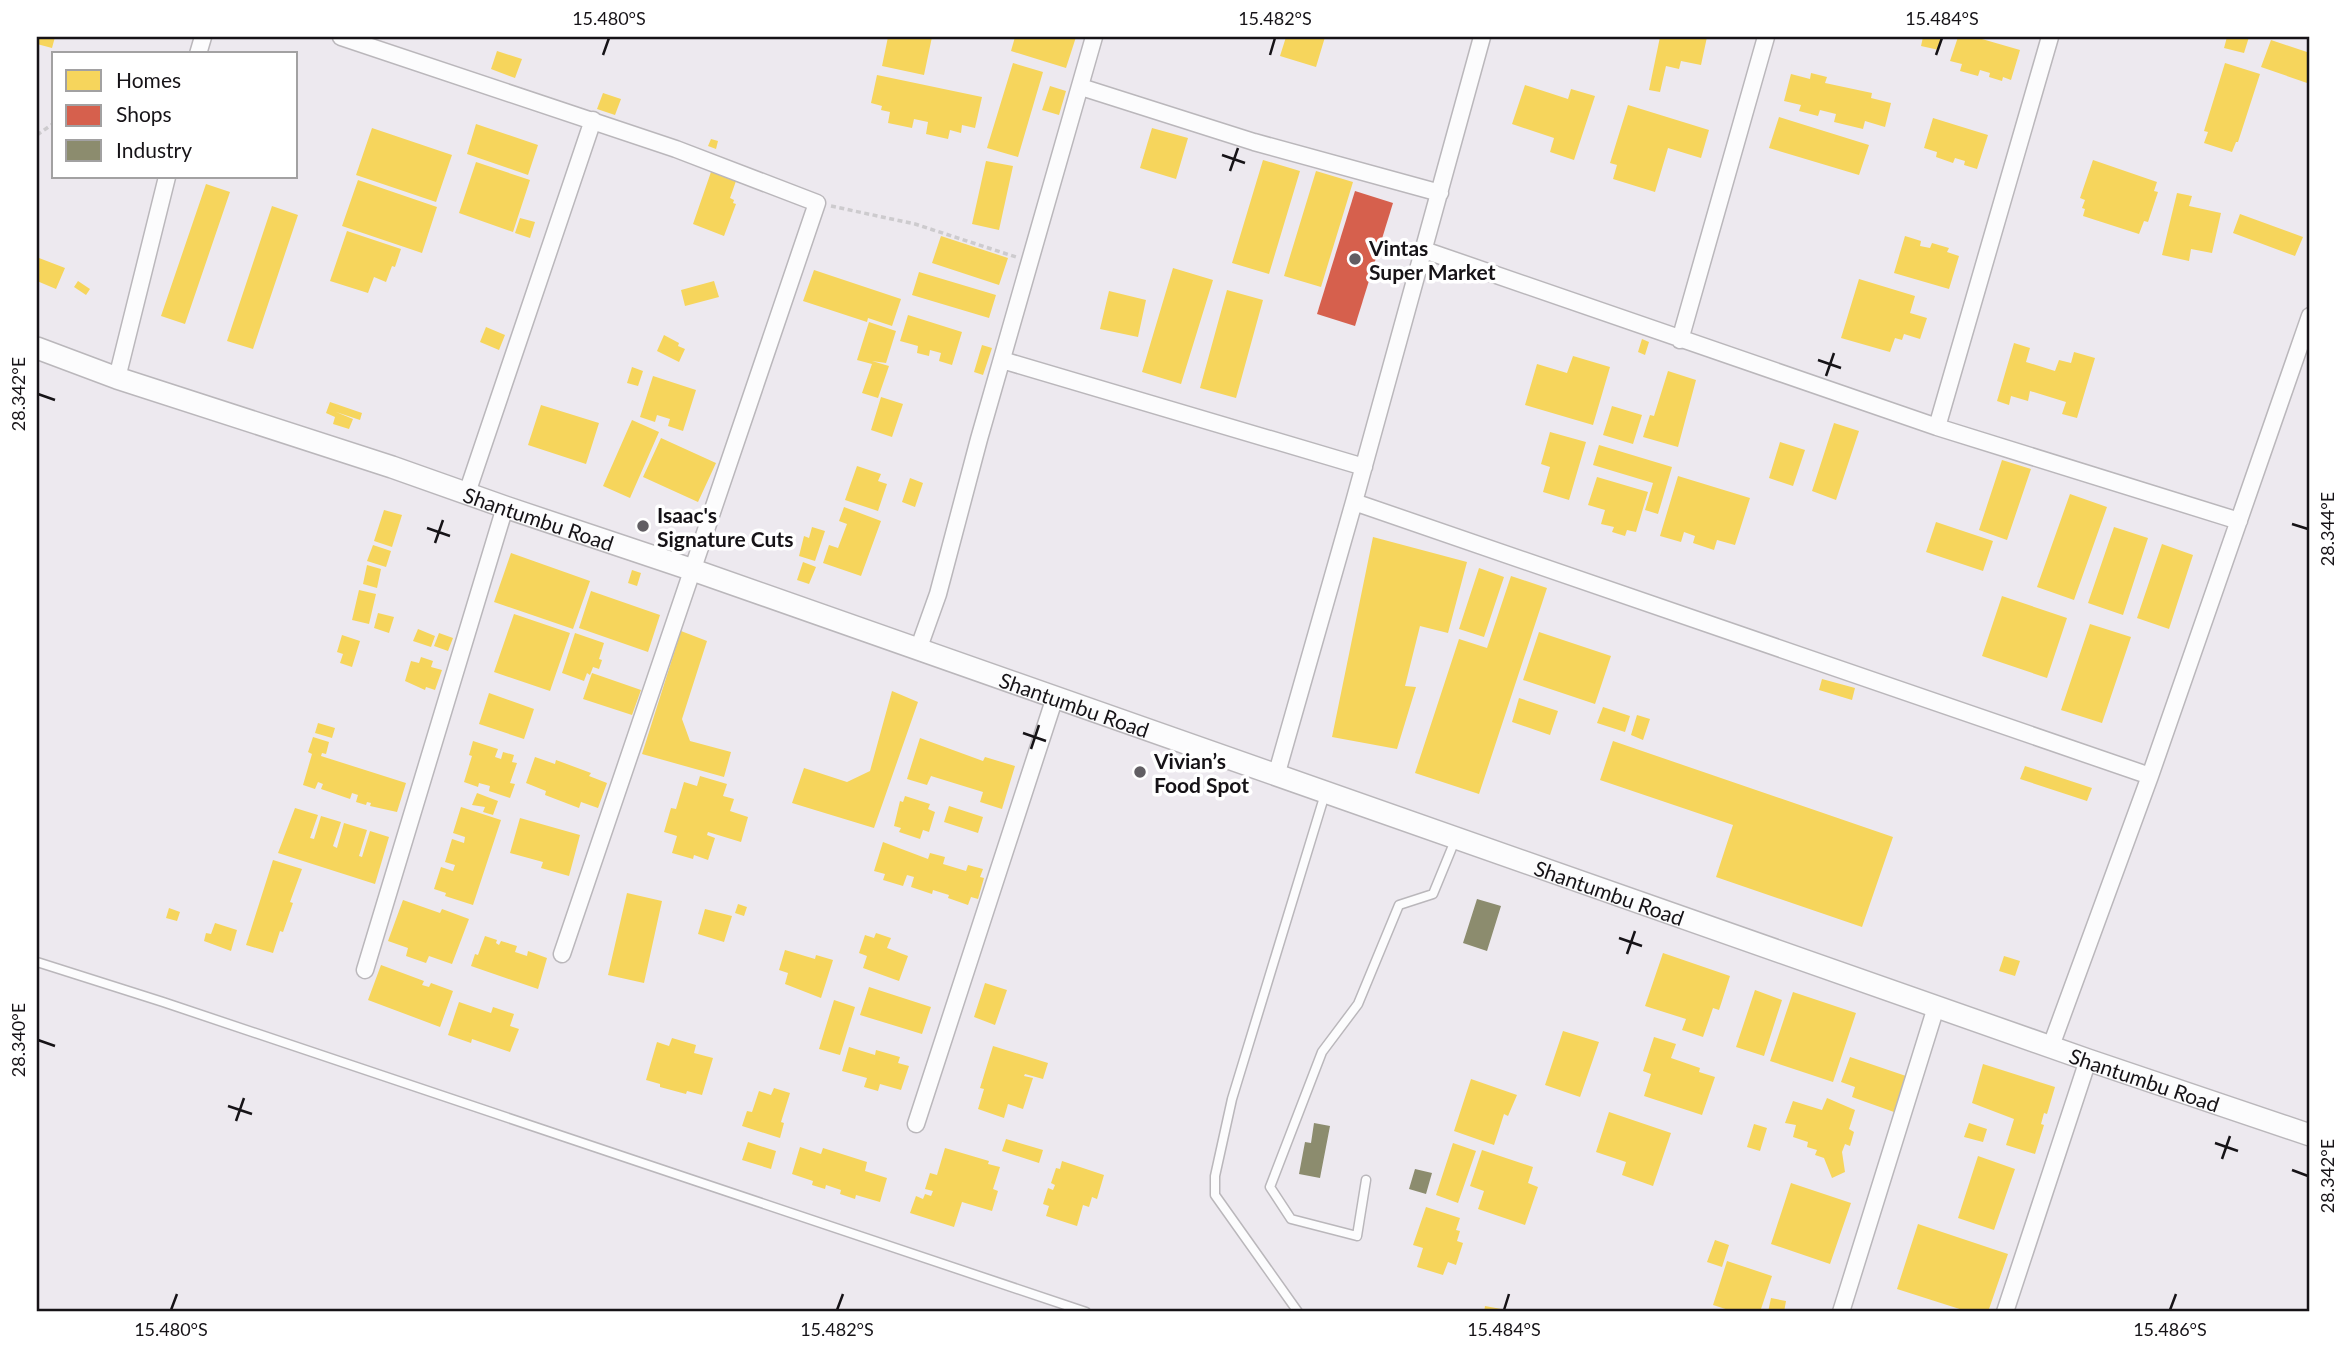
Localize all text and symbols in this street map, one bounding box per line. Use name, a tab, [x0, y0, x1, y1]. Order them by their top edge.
text: 15.480°S	[572, 7, 646, 29]
text: 15.482°S	[1238, 7, 1312, 29]
text: 15.484°S	[1905, 7, 1979, 29]
legend	[52, 52, 298, 178]
text: Homes	[116, 67, 181, 92]
text: Shops	[116, 101, 172, 126]
text: Industry	[116, 137, 192, 162]
place label: Vintas Super Market	[1368, 235, 1496, 284]
marker: Vintas Super Market	[1347, 251, 1363, 267]
text: 28.342°E	[7, 357, 29, 431]
street label: Shantumbu Road	[460, 481, 617, 555]
text: 28.344°E	[2316, 492, 2338, 566]
place label: Isaac's Signature Cuts	[657, 502, 793, 551]
marker: Isaac's Signature Cuts	[635, 518, 651, 534]
street label: Shantumbu Road	[996, 666, 1153, 742]
place label: Vivian’s Food Spot	[1153, 748, 1249, 797]
marker: Vivian’s Food Spot	[1132, 764, 1148, 780]
street label: Shantumbu Road	[1531, 854, 1688, 930]
text: 28.340°E	[7, 1003, 29, 1077]
street label: Shantumbu Road	[2066, 1042, 2223, 1116]
text: 28.342°E	[2316, 1139, 2338, 1213]
text: 15.480°S	[134, 1318, 208, 1340]
text: 15.482°S	[800, 1318, 874, 1340]
text: 15.484°S	[1467, 1318, 1541, 1340]
text: 15.486°S	[2133, 1318, 2207, 1340]

